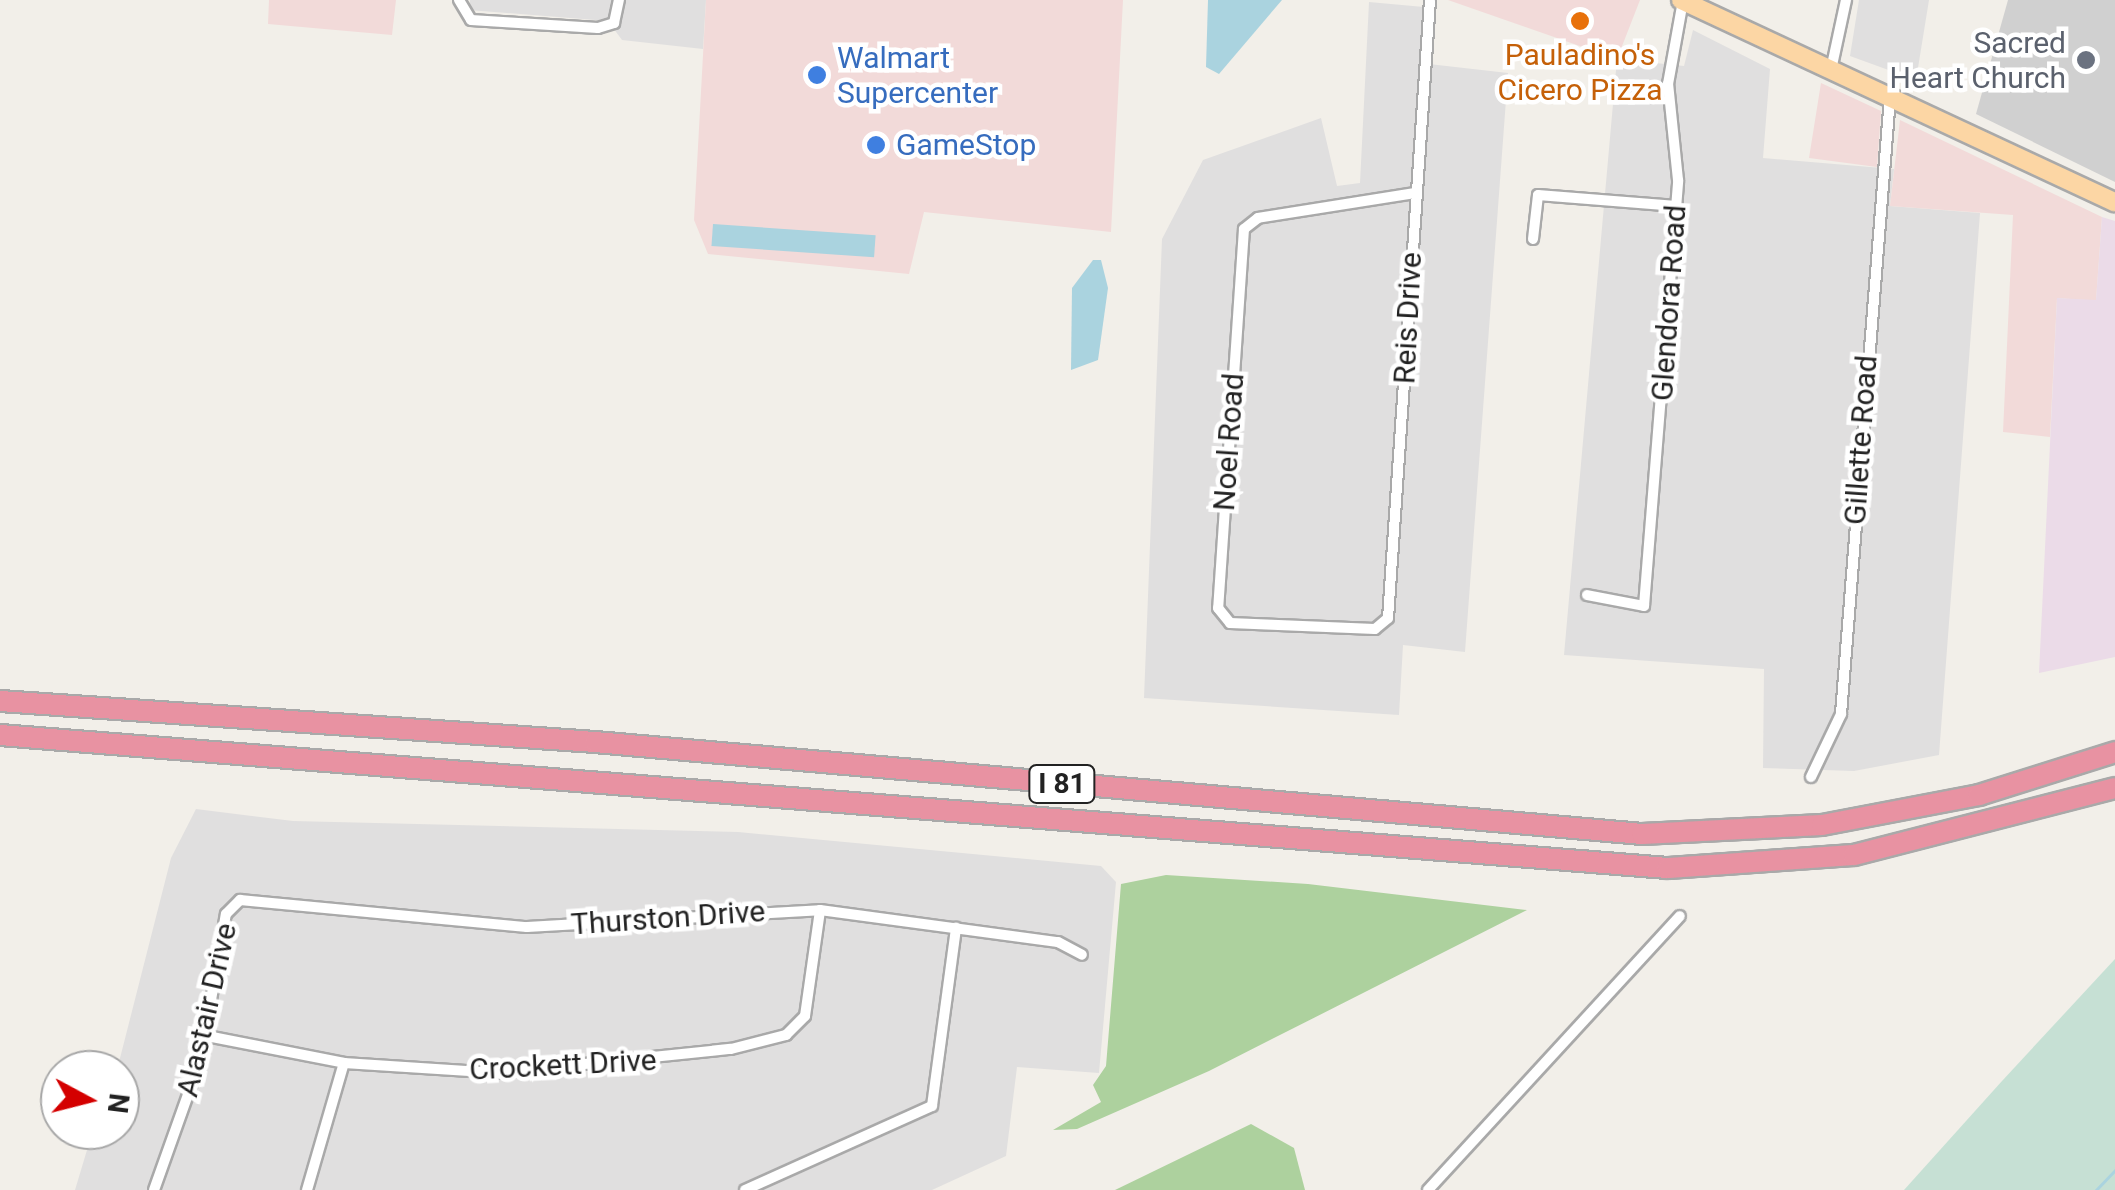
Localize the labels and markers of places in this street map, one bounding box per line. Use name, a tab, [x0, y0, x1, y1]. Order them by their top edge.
marker: Pauladino's Cicero Pizza	[1569, 10, 1591, 32]
place label: Sacred Heart Church	[1890, 25, 2066, 96]
place label: Pauladino's Cicero Pizza	[1497, 37, 1663, 108]
place label: Walmart Supercenter	[837, 40, 998, 110]
marker: Sacred Heart Church	[2075, 49, 2097, 71]
marker: Walmart Supercenter	[806, 64, 828, 86]
place label: GameStop	[896, 127, 1036, 163]
marker: GameStop	[865, 134, 887, 156]

